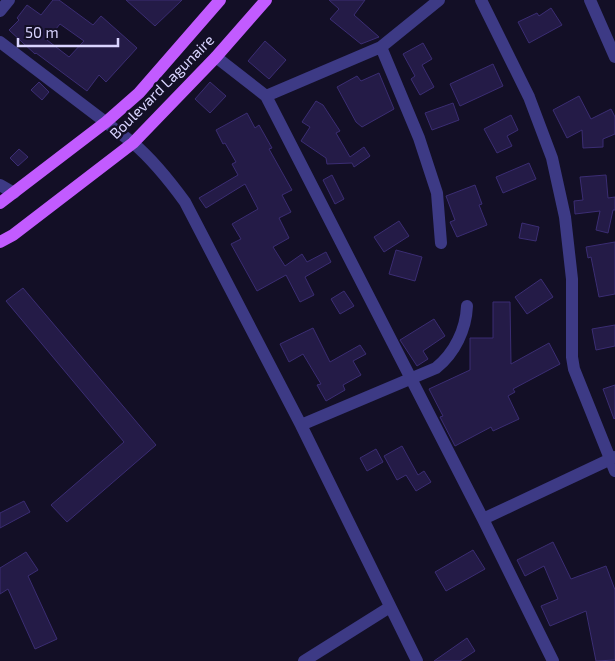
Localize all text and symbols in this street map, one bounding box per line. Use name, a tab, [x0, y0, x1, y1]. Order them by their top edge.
scale bar	[18, 15, 118, 47]
text: 50 m	[25, 23, 59, 41]
street label: Boulevard Lagunaire	[105, 30, 217, 142]

